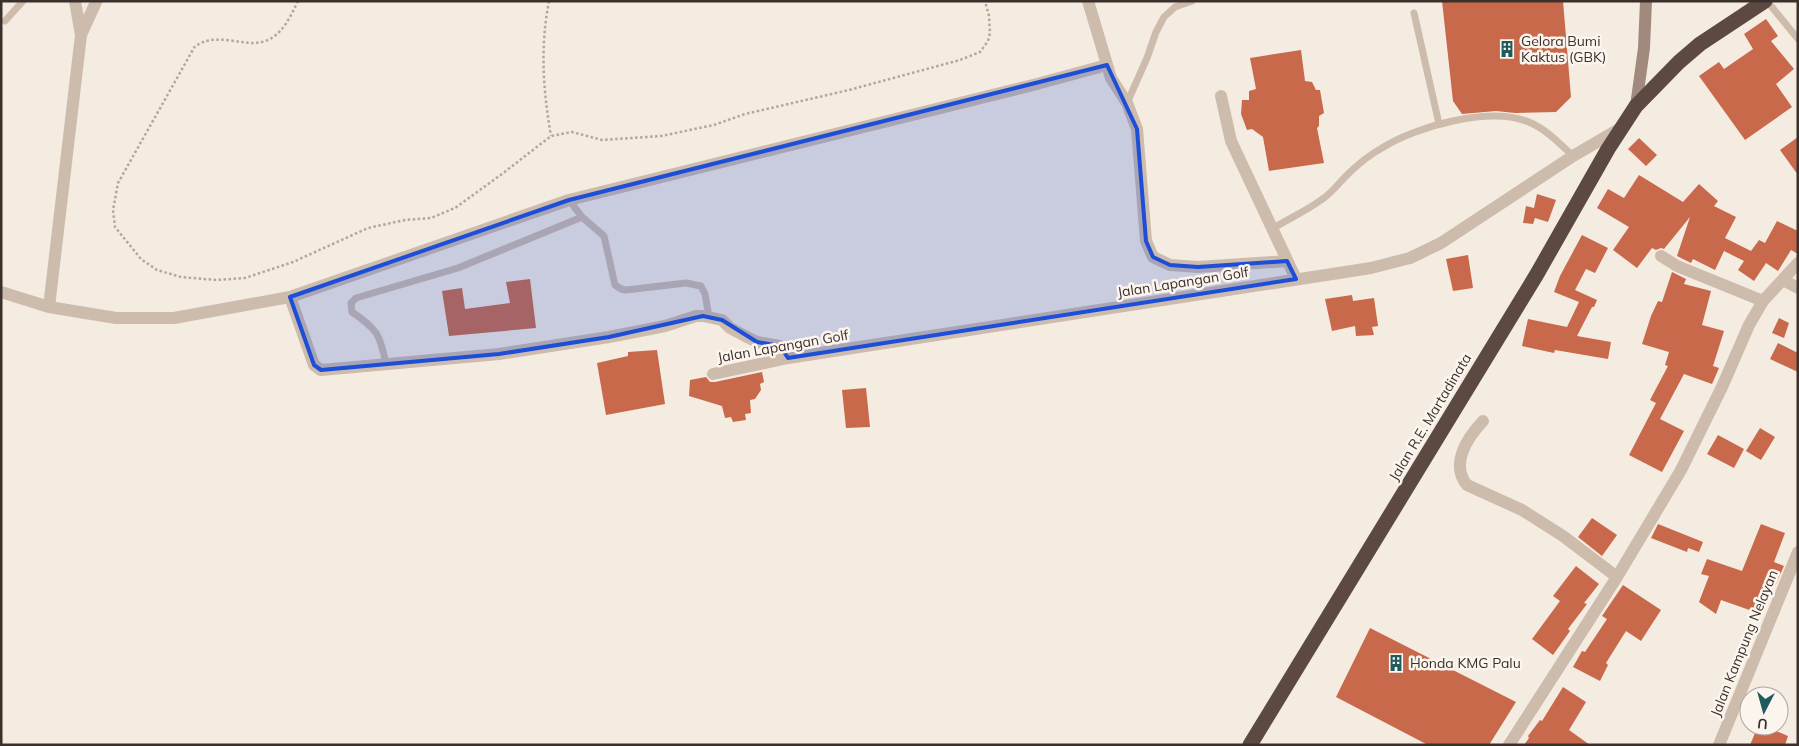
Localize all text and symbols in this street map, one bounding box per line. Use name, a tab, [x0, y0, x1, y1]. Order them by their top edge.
place label: Gelora Bumi Kaktus (GBK)	[1521, 32, 1606, 66]
building icon: Gelora Bumi Kaktus (GBK)	[1497, 39, 1517, 59]
street label: Jalan Lapangan Golf	[1116, 263, 1250, 301]
street label: Jalan Lapangan Golf	[716, 326, 850, 366]
street label: Jalan R.E. Martadinata	[1385, 350, 1475, 484]
street label: Jalan Kampung Nelayan	[1706, 567, 1782, 719]
building icon: Honda KMG Palu	[1386, 653, 1406, 673]
place label: Honda KMG Palu	[1410, 654, 1521, 672]
north arrow	[1739, 686, 1789, 736]
text: U	[1757, 714, 1769, 733]

